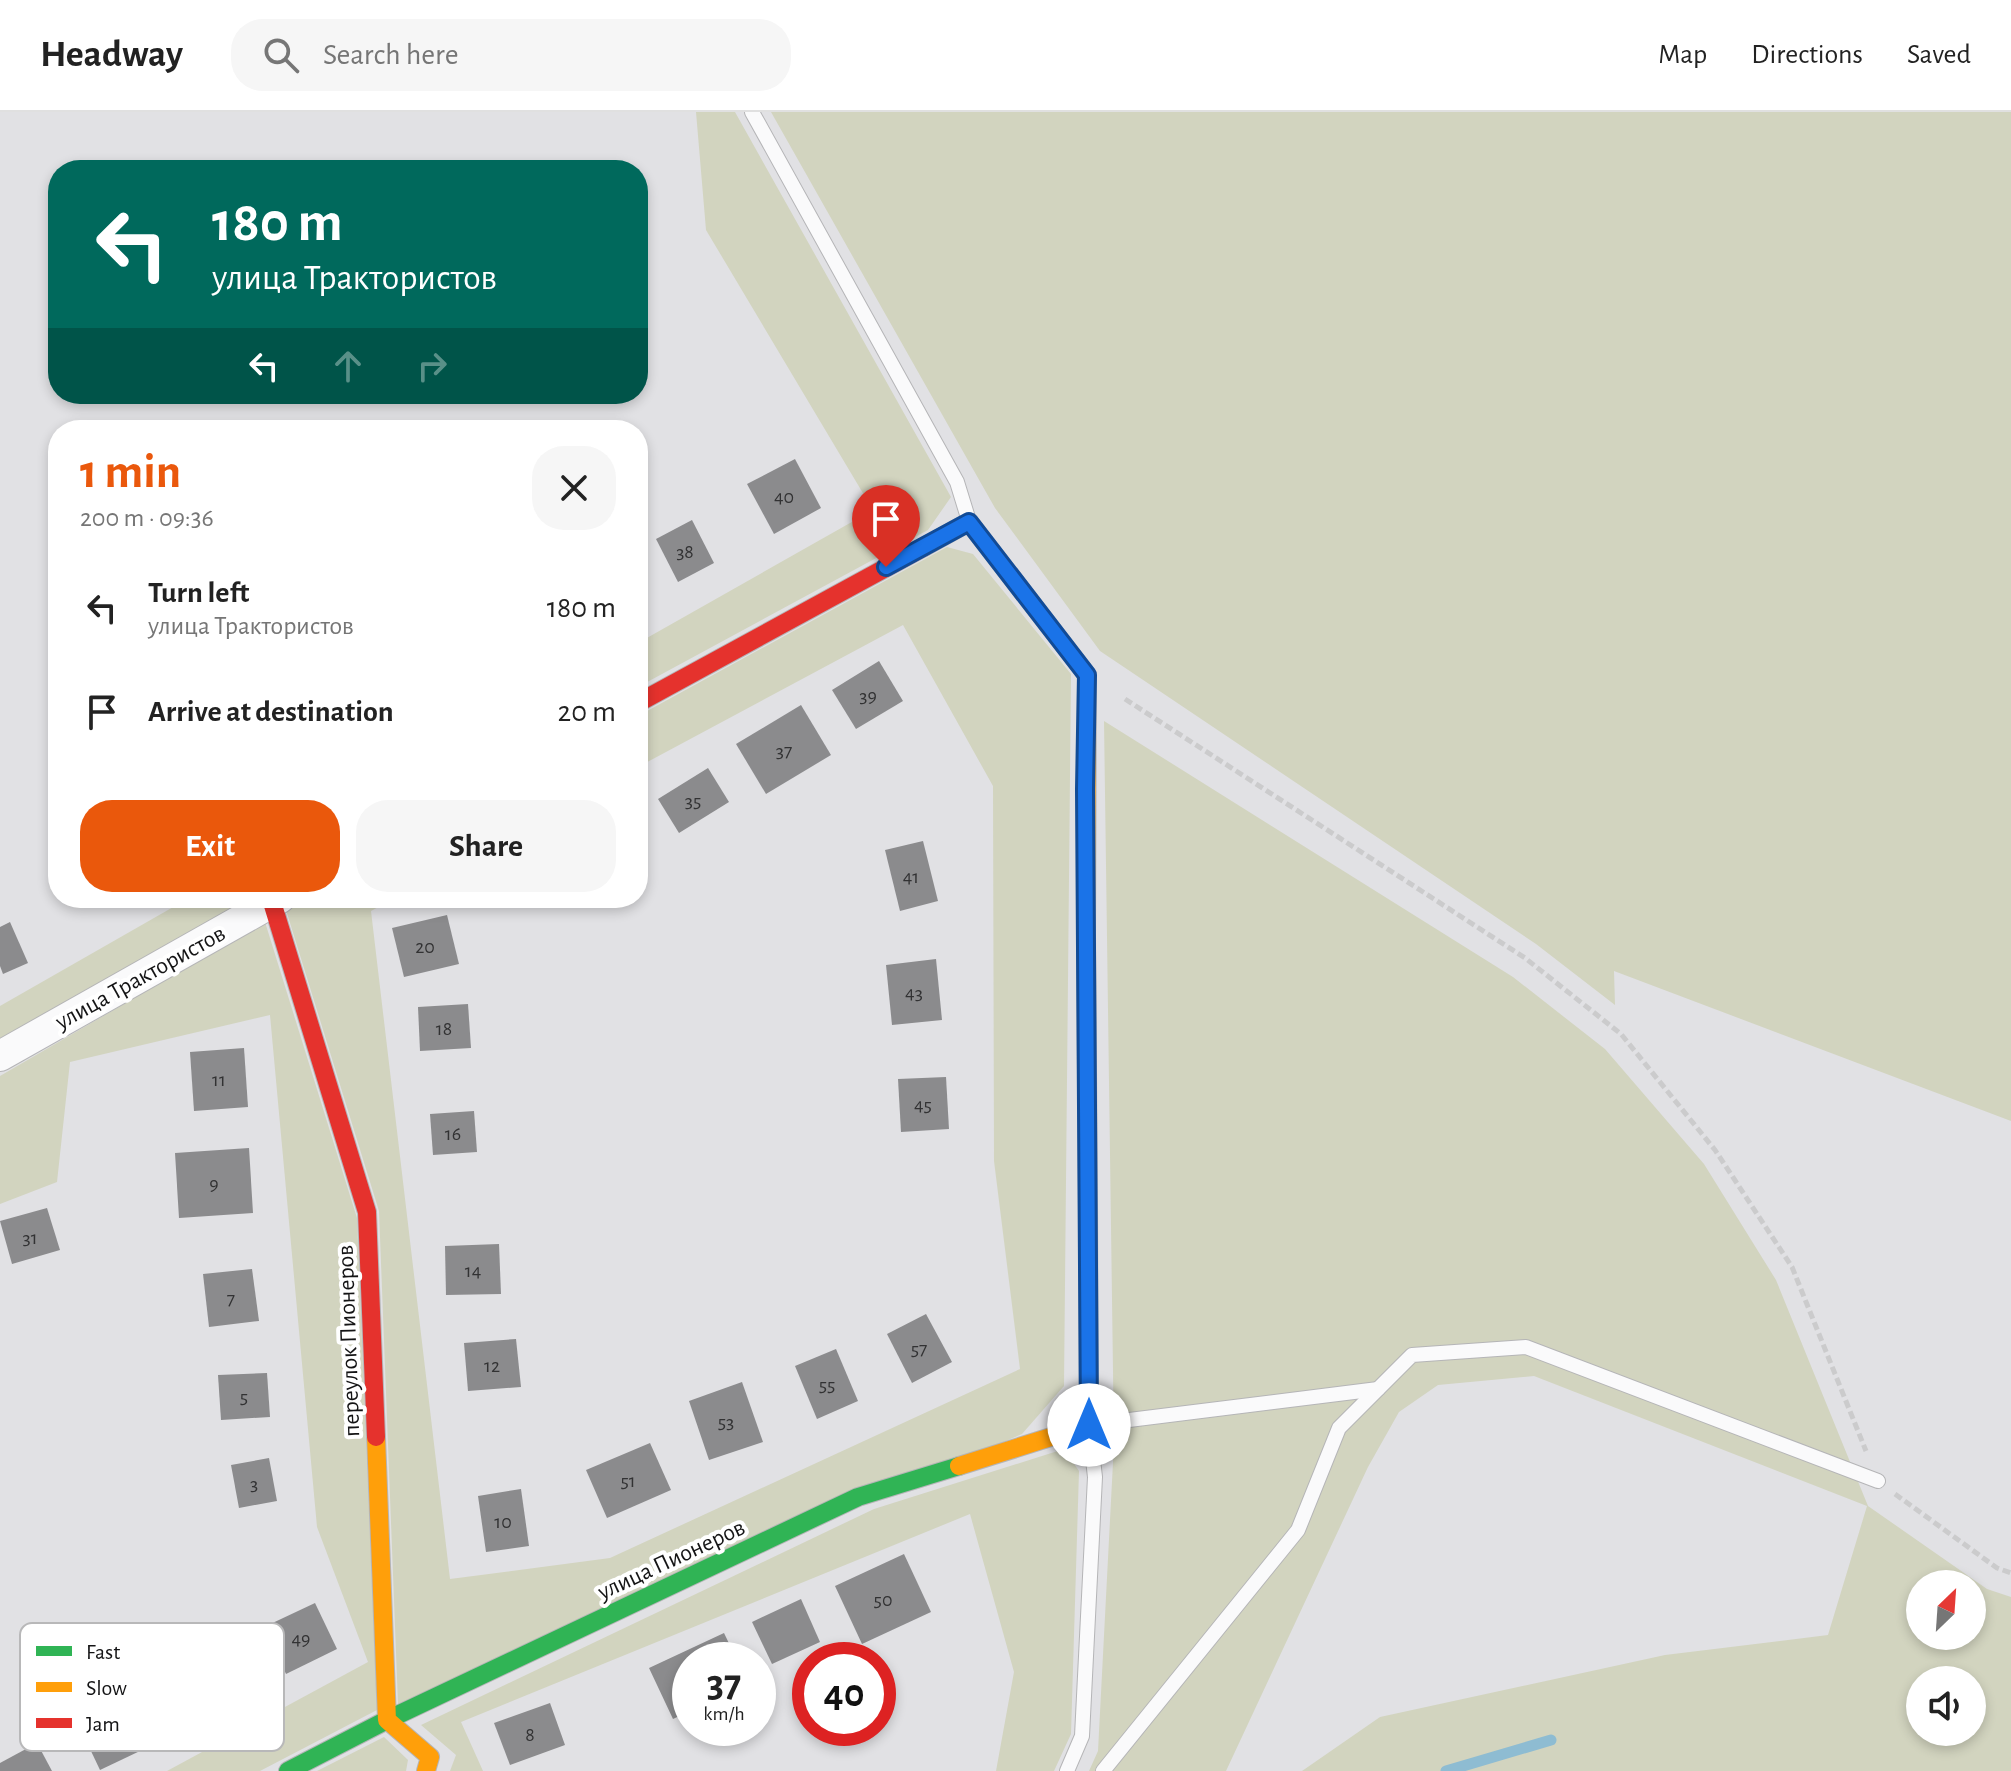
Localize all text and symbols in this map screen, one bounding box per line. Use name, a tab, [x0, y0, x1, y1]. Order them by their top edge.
search box	[231, 19, 791, 91]
icon: search	[259, 33, 303, 77]
text: Headway	[40, 36, 183, 74]
text: Search here	[323, 40, 459, 70]
text: Map	[1658, 41, 1707, 69]
text: Directions	[1751, 41, 1863, 69]
text: Saved	[1907, 41, 1971, 69]
icon: left	[80, 192, 184, 296]
text: 180 m	[212, 195, 343, 251]
text: улица Трактористов	[212, 260, 497, 296]
icon: left	[242, 344, 286, 388]
icon: ahead	[326, 344, 370, 388]
icon: right	[410, 344, 454, 388]
button: close	[532, 446, 616, 530]
text: 1 min	[80, 449, 181, 497]
pin	[852, 485, 920, 567]
house number: 40	[774, 487, 794, 507]
icon: arrive	[864, 497, 908, 541]
text: 200 m · 09:36	[80, 505, 214, 531]
house number: 38	[676, 542, 694, 562]
text: Turn left	[148, 578, 249, 608]
icon: left	[80, 586, 124, 630]
text: 180 m	[547, 593, 616, 623]
text: улица Трактористов	[148, 613, 354, 639]
house number: 39	[859, 686, 877, 706]
icon: arrive	[80, 690, 124, 734]
text: Arrive at destination	[148, 697, 394, 727]
text: 20 m	[558, 697, 616, 727]
house number: 37	[776, 741, 792, 761]
house number: 35	[685, 791, 701, 811]
button: Exit	[80, 800, 340, 892]
button: Share	[356, 800, 616, 892]
house number: 41	[903, 867, 919, 887]
street label: улица Трактористов	[51, 921, 229, 1035]
house number: 20	[415, 937, 435, 957]
house number: 43	[905, 983, 923, 1003]
house number: 18	[436, 1019, 452, 1039]
house number: 11	[212, 1070, 226, 1090]
house number: 45	[914, 1095, 932, 1115]
house number: 16	[445, 1124, 461, 1144]
house number: 9	[209, 1174, 219, 1194]
house number: 31	[22, 1228, 38, 1248]
street label: переулок Пионеров	[334, 1244, 364, 1437]
house number: 14	[465, 1261, 481, 1281]
house number: 7	[227, 1289, 235, 1309]
house number: 57	[911, 1339, 927, 1359]
house number: 12	[484, 1356, 500, 1376]
house number: 55	[819, 1375, 835, 1395]
position arrow	[1047, 1383, 1131, 1467]
house number: 5	[240, 1387, 248, 1407]
house number: 53	[718, 1412, 734, 1432]
house number: 51	[620, 1471, 636, 1491]
house number: 3	[250, 1474, 258, 1494]
house number: 10	[494, 1512, 512, 1532]
street label: улица Пионеров	[593, 1515, 749, 1605]
north arrow	[1906, 1570, 1986, 1650]
map controls	[1906, 1570, 1986, 1746]
house number: 50	[874, 1590, 892, 1610]
legend	[20, 1623, 284, 1751]
house number: 49	[291, 1629, 311, 1649]
text: Fast	[86, 1641, 120, 1663]
speed limit sign: 40	[792, 1642, 896, 1746]
text: 37	[707, 1664, 741, 1704]
button: sound	[1906, 1666, 1986, 1746]
text: Slow	[86, 1677, 127, 1699]
text: km/h	[703, 1704, 745, 1724]
text: Jam	[86, 1713, 120, 1735]
house number: 8	[525, 1725, 535, 1745]

